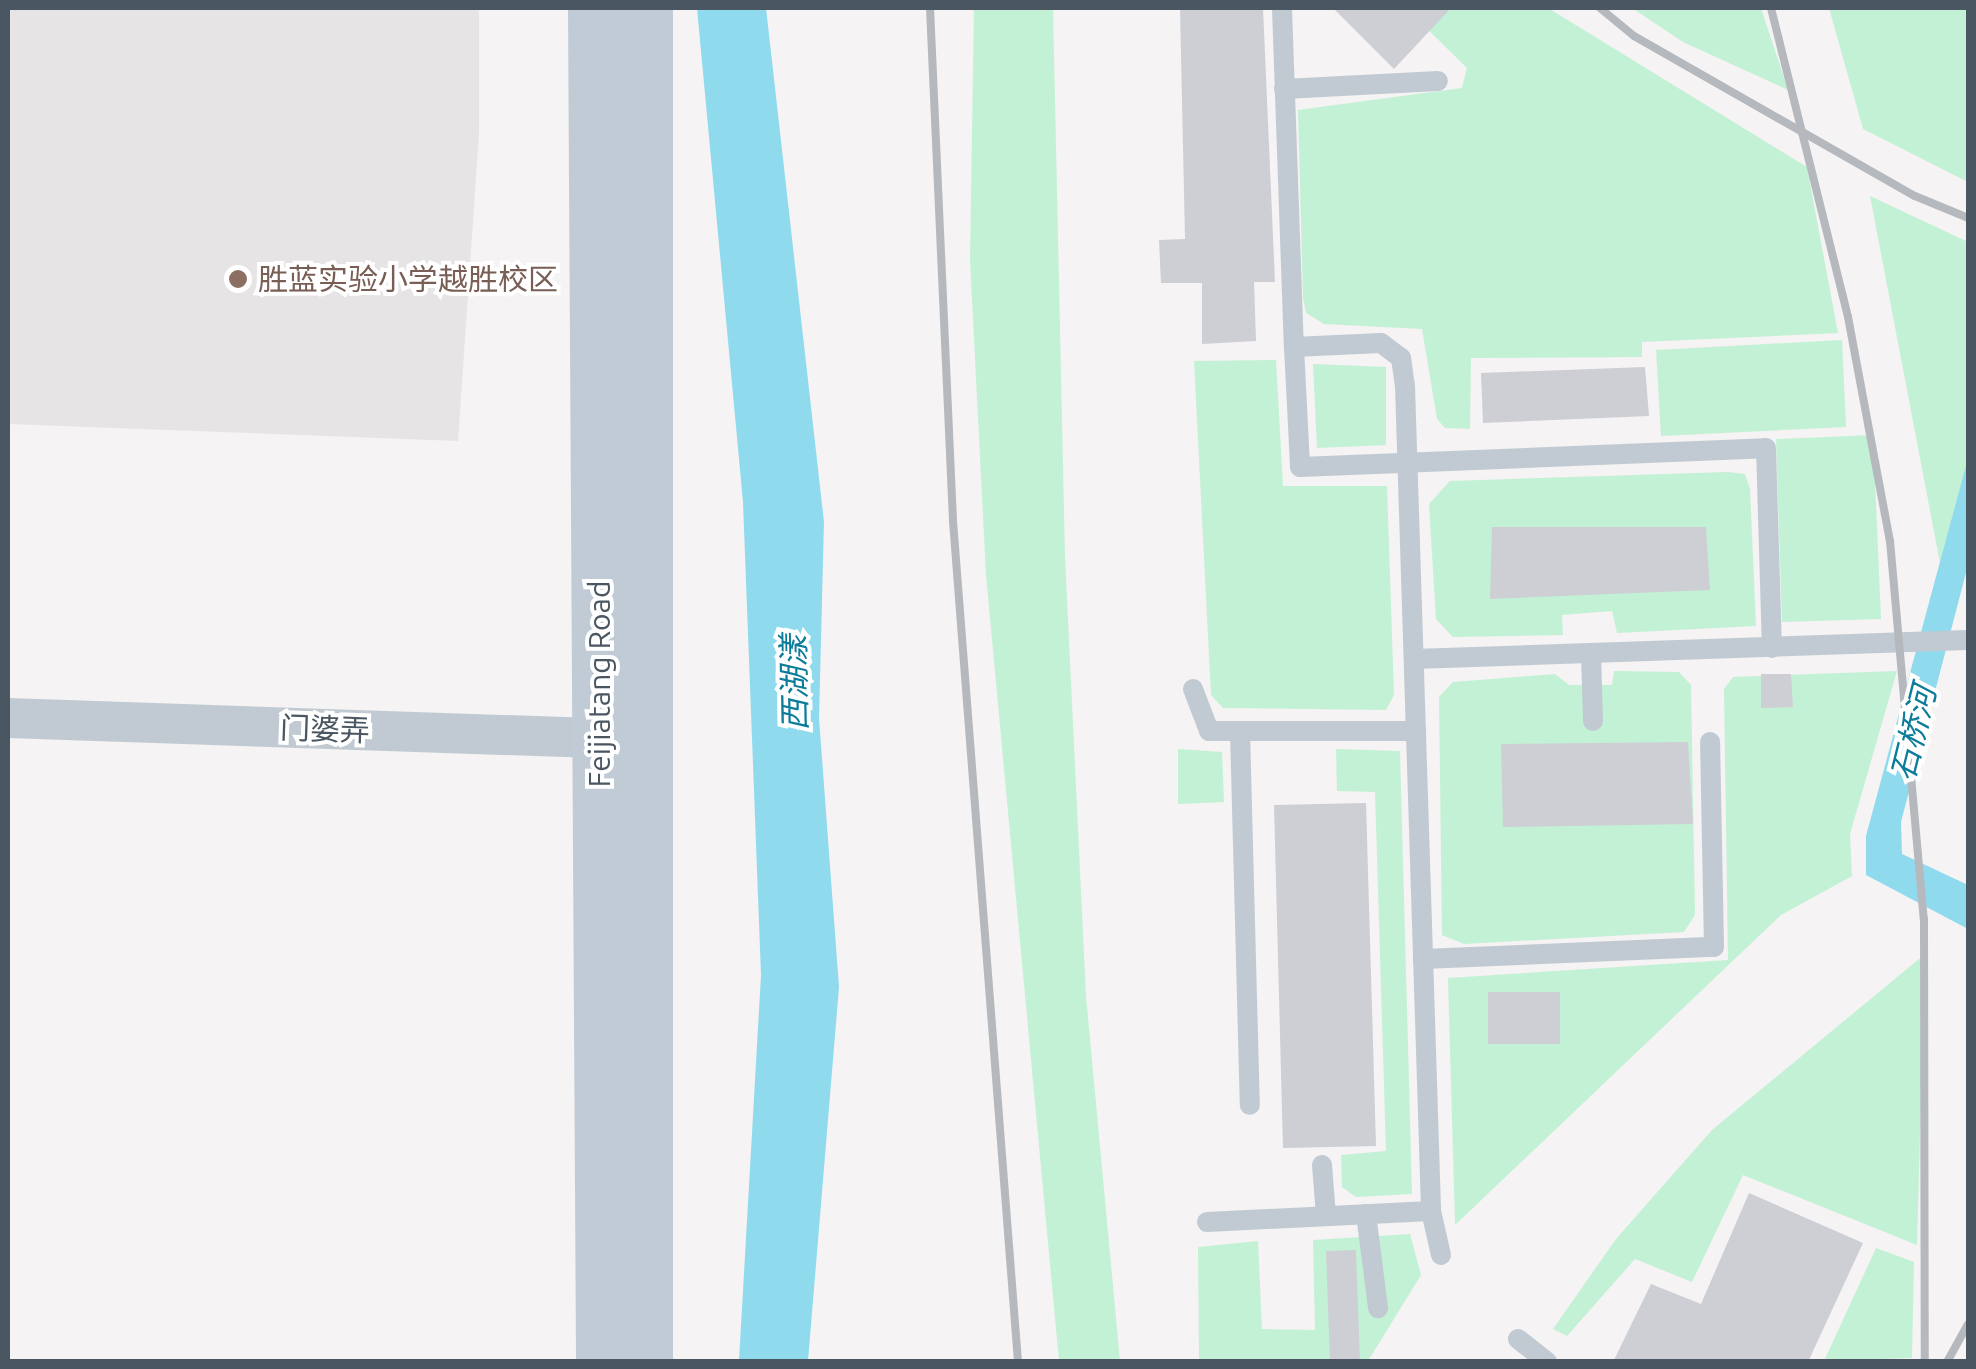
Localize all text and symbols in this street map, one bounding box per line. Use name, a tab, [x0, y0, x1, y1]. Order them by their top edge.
place label: 胜蓝实验小学越胜校区	[258, 261, 558, 297]
marker: 胜蓝实验小学越胜校区	[227, 268, 249, 290]
street label: Feijiatang Road	[581, 580, 617, 788]
water label: 西湖漾	[774, 635, 814, 731]
water label: 石桥河	[1883, 682, 1943, 784]
street label: 门婆弄	[279, 709, 371, 749]

